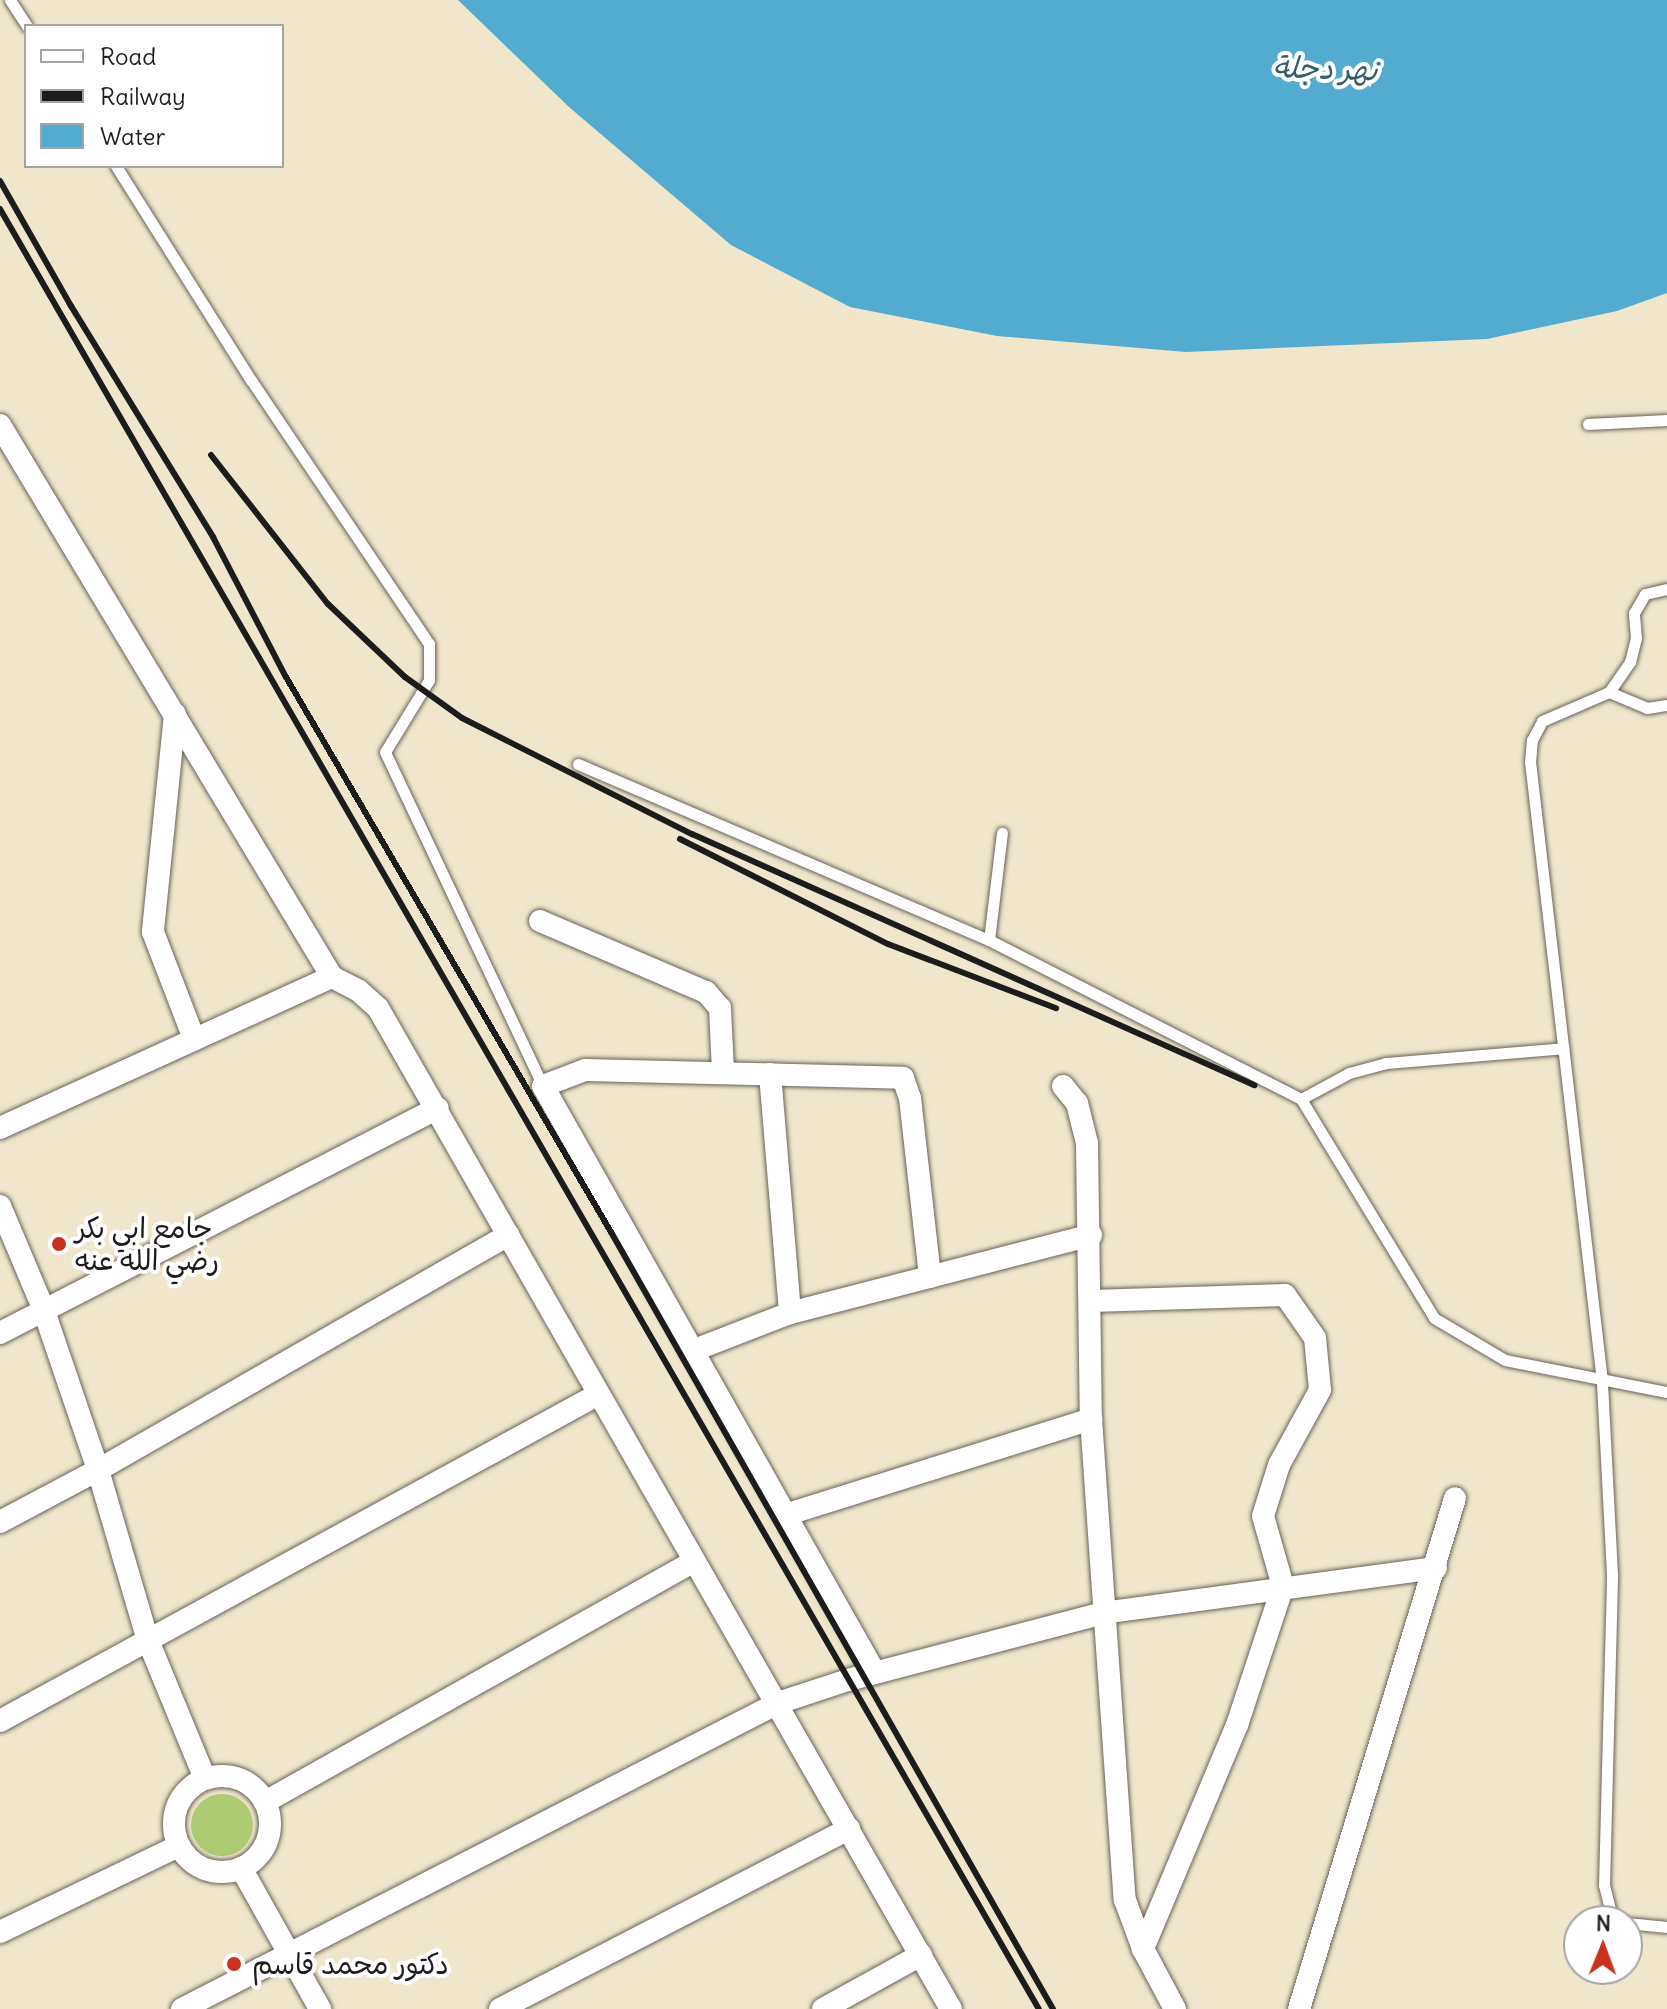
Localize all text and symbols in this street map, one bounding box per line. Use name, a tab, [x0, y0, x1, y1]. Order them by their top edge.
legend	[24, 24, 284, 168]
text: Road	[100, 41, 156, 71]
water label: نهر دجلة	[1272, 48, 1378, 88]
text: Railway	[100, 81, 186, 111]
text: Water	[100, 121, 165, 151]
place label: جامع ابي بكر رضي الله عنه	[75, 1211, 219, 1277]
marker: جامع ابي بكر رضي الله عنه	[50, 1235, 68, 1253]
north arrow	[1563, 1905, 1643, 1985]
text: N	[1596, 1909, 1611, 1937]
place label: دكتور محمد قاسم	[252, 1947, 449, 1981]
marker: دكتور محمد قاسم	[223, 1953, 245, 1975]

